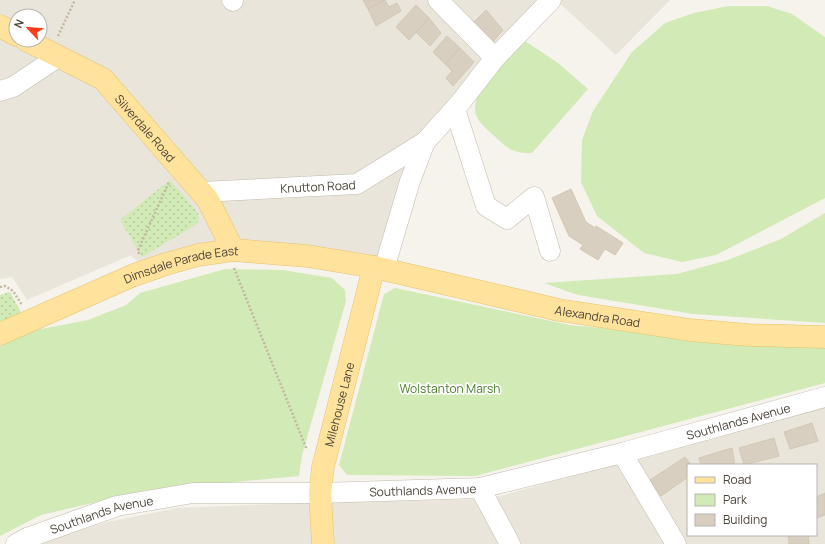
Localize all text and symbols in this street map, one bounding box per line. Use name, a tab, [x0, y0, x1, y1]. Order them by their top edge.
north arrow	[8, 8, 48, 48]
text: N	[10, 16, 27, 30]
street label: Silverdale Road	[111, 90, 180, 165]
street label: Knutton Road	[280, 176, 356, 196]
street label: Dimsdale Parade East	[121, 241, 240, 287]
street label: Alexandra Road	[553, 301, 641, 331]
street label: Milehouse Lane	[320, 360, 358, 448]
park label: Wolstanton Marsh	[400, 380, 500, 397]
street label: Southlands Avenue	[684, 399, 792, 443]
legend	[687, 464, 817, 536]
text: Road	[723, 471, 751, 488]
street label: Southlands Avenue	[369, 480, 477, 500]
street label: Southlands Avenue	[48, 491, 154, 538]
text: Park	[723, 491, 748, 508]
text: Building	[723, 511, 767, 528]

